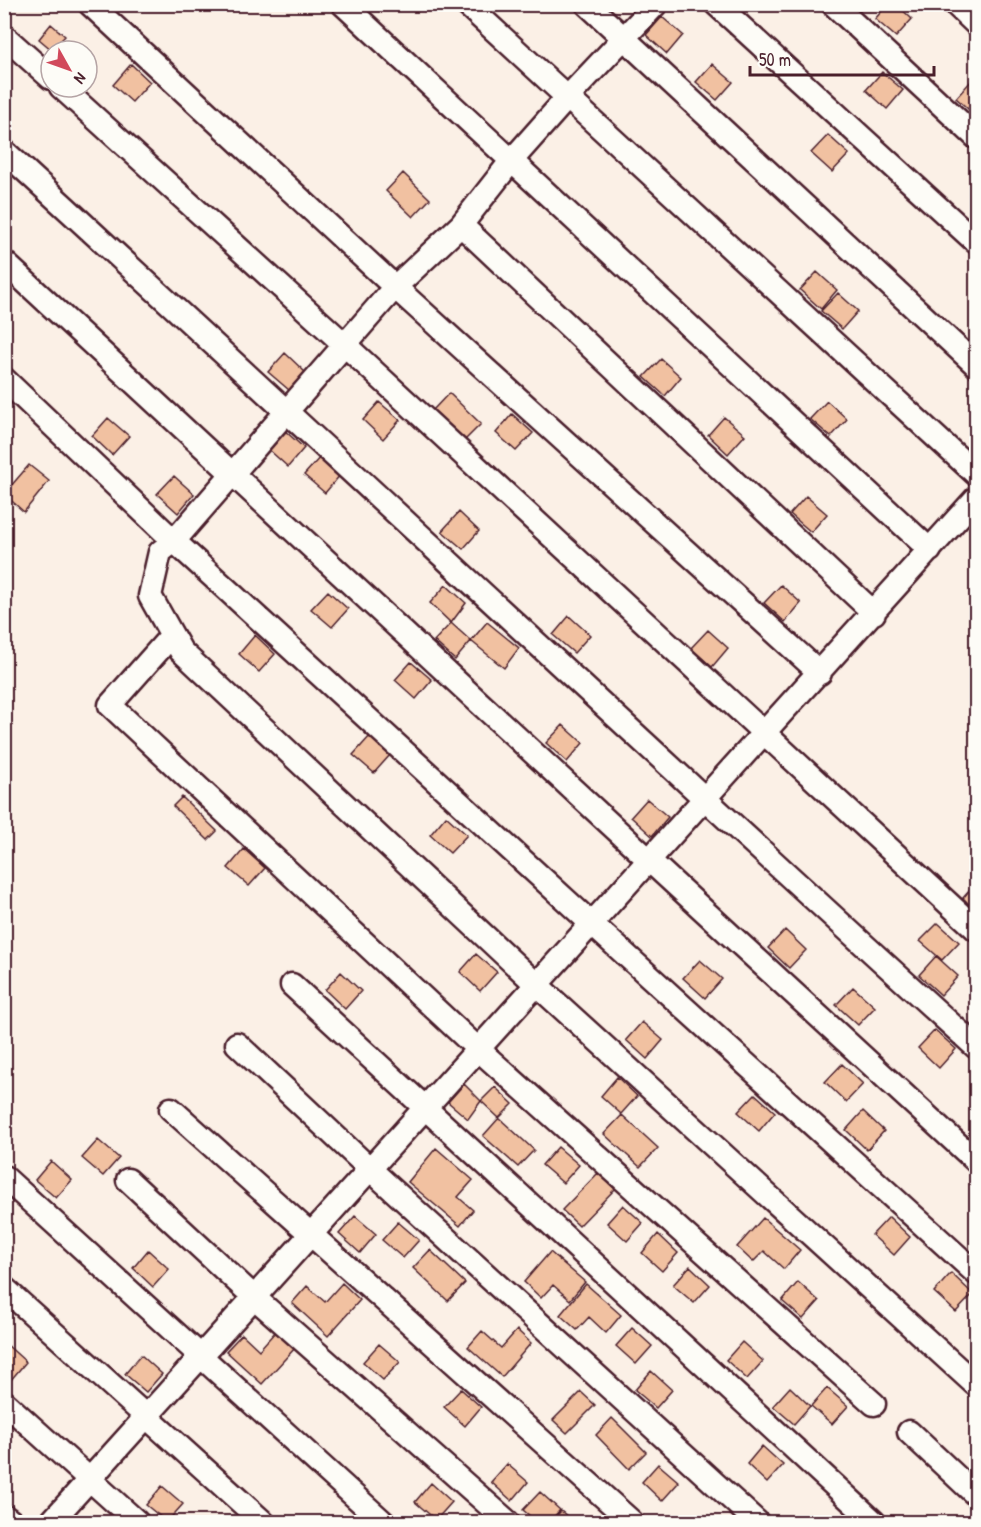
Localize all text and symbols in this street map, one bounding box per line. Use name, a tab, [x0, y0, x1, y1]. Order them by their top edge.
north arrow	[39, 39, 99, 99]
scale bar	[750, 39, 934, 77]
text: 50 m	[759, 47, 791, 72]
text: N	[69, 68, 92, 89]

